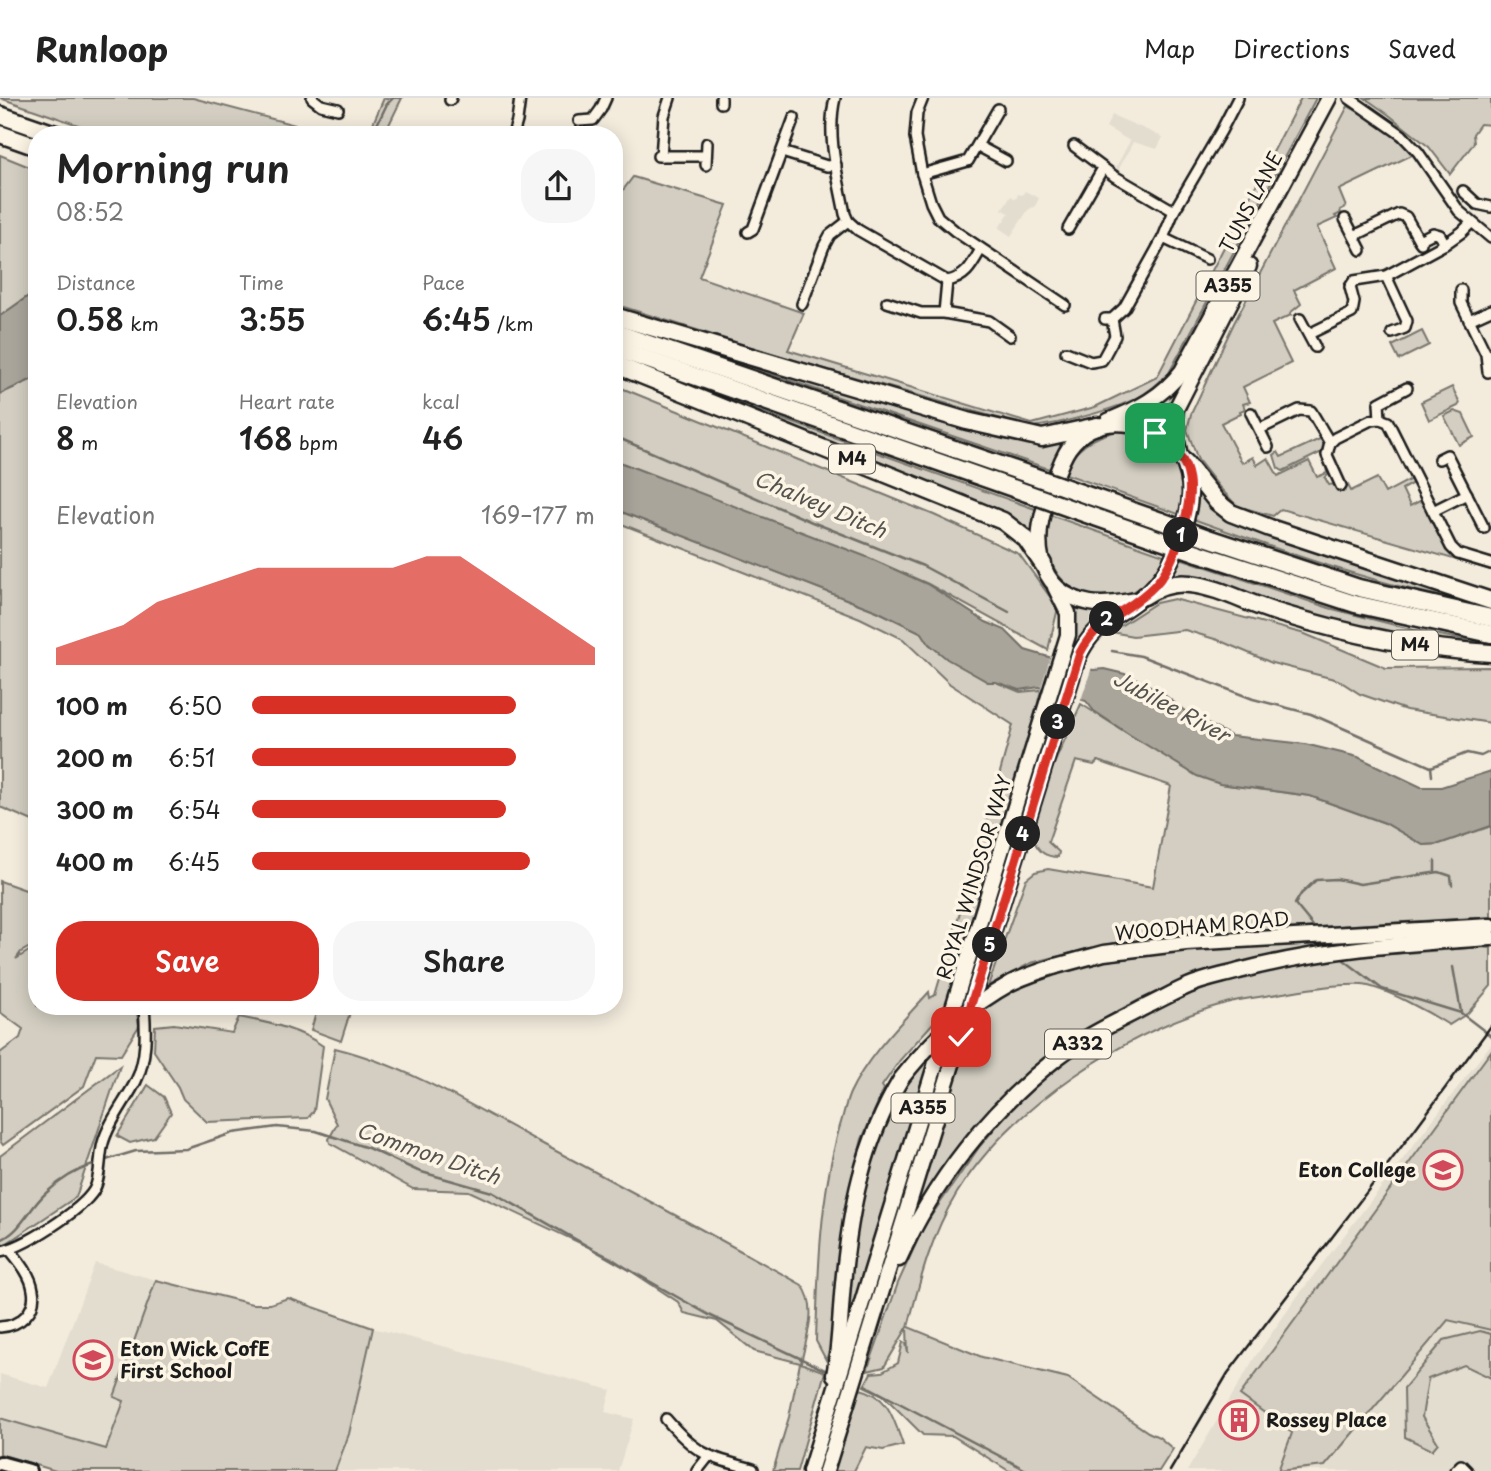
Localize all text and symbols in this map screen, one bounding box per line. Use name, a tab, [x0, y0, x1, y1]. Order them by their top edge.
text: Runloop	[35, 23, 168, 73]
text: Map	[1144, 30, 1195, 66]
text: Directions	[1233, 30, 1350, 66]
text: Saved	[1388, 30, 1456, 66]
text: Morning run	[56, 139, 290, 196]
street label: TUNS LANE	[1212, 146, 1289, 257]
button: share	[521, 149, 595, 223]
text: 08:52	[56, 194, 124, 229]
text: Distance	[56, 268, 136, 296]
text: Time	[239, 268, 284, 296]
text: Pace	[422, 268, 465, 296]
road number: A355	[1196, 272, 1260, 300]
text: 0.58	[56, 296, 124, 341]
text: 3:55	[239, 296, 306, 341]
text: 6:45	[422, 296, 491, 341]
text: km	[124, 309, 159, 337]
text: /km	[491, 309, 533, 337]
text: Elevation	[56, 387, 138, 415]
text: Heart rate	[239, 387, 335, 415]
text: kcal	[422, 387, 460, 415]
pin	[1125, 403, 1185, 463]
icon: arrive	[1136, 414, 1174, 452]
text: 8	[56, 415, 75, 460]
text: 168	[239, 415, 293, 460]
text: 46	[422, 415, 463, 460]
text: m	[75, 428, 98, 456]
text: bpm	[293, 428, 338, 456]
road number: M4	[829, 444, 875, 474]
water label: Chalvey Ditch	[750, 461, 892, 546]
text: Elevation	[56, 497, 155, 532]
text: 169–177 m	[481, 497, 595, 532]
pin: 1	[1164, 518, 1198, 552]
text: 1	[1176, 520, 1185, 548]
pin: 2	[1090, 602, 1124, 636]
text: 2	[1100, 604, 1113, 632]
road number: M4	[1392, 630, 1438, 660]
water label: Jubilee River	[1108, 661, 1238, 750]
text: 100 m	[56, 688, 128, 723]
text: 6:50	[168, 688, 222, 723]
pin: 3	[1040, 704, 1076, 740]
text: 3	[1051, 707, 1064, 735]
text: 200 m	[56, 740, 133, 775]
text: 6:51	[168, 740, 215, 775]
street label: ROYAL WINDSOR WAY	[929, 771, 1018, 983]
text: 300 m	[56, 792, 134, 827]
text: 6:54	[168, 792, 221, 827]
pin: 4	[1006, 816, 1040, 852]
text: 4	[1016, 819, 1029, 847]
text: 400 m	[56, 844, 134, 879]
text: 6:45	[168, 844, 220, 879]
street label: WOODHAM ROAD	[1113, 903, 1290, 947]
button: Save	[56, 921, 319, 1001]
button: Share	[333, 921, 595, 1001]
pin: 5	[972, 928, 1007, 962]
text: 5	[983, 930, 996, 958]
pin	[931, 1007, 991, 1067]
icon: check	[942, 1018, 980, 1056]
road number: A332	[1045, 1029, 1111, 1058]
road number: A355	[892, 1093, 954, 1122]
water label: Common Ditch	[353, 1113, 505, 1192]
school or university icon: Eton College	[1422, 1149, 1464, 1191]
place label: Eton College	[1298, 1155, 1416, 1183]
place label: Eton Wick CofE First School	[120, 1334, 270, 1384]
school or university icon: Eton Wick CofE First School	[72, 1339, 114, 1381]
building icon: Rossey Place	[1218, 1399, 1260, 1441]
place label: Rossey Place	[1266, 1405, 1387, 1433]

